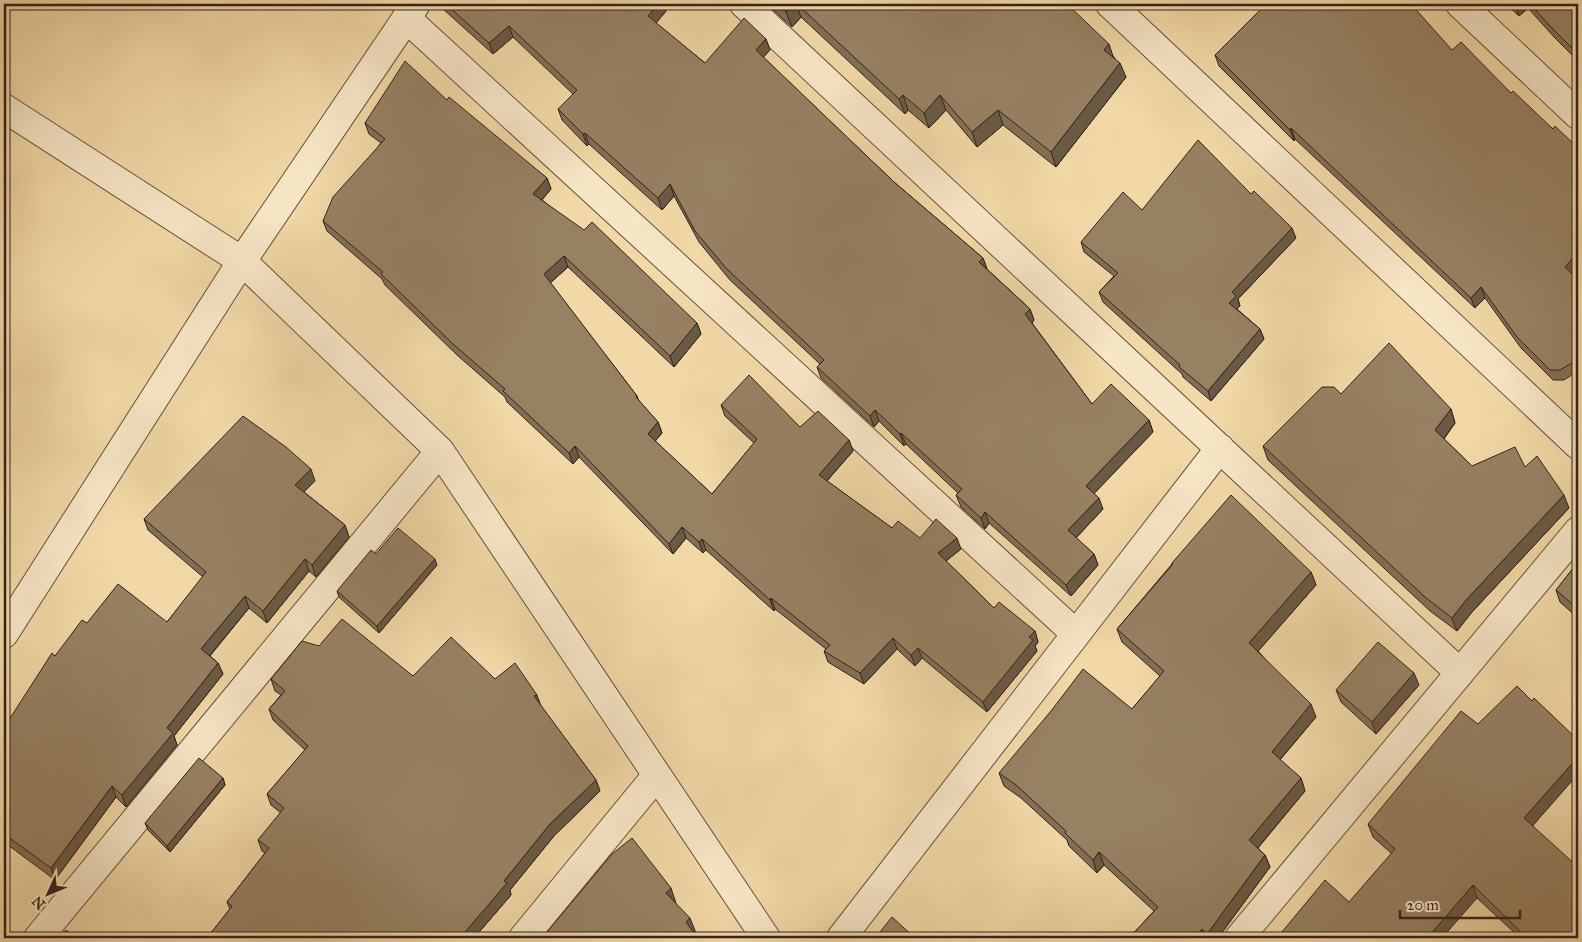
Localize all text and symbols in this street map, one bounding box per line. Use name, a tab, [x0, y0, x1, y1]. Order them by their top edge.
north arrow	[22, 870, 72, 920]
scale bar	[1400, 887, 1520, 919]
text: N	[29, 892, 49, 913]
text: 20 m	[1407, 896, 1439, 914]

